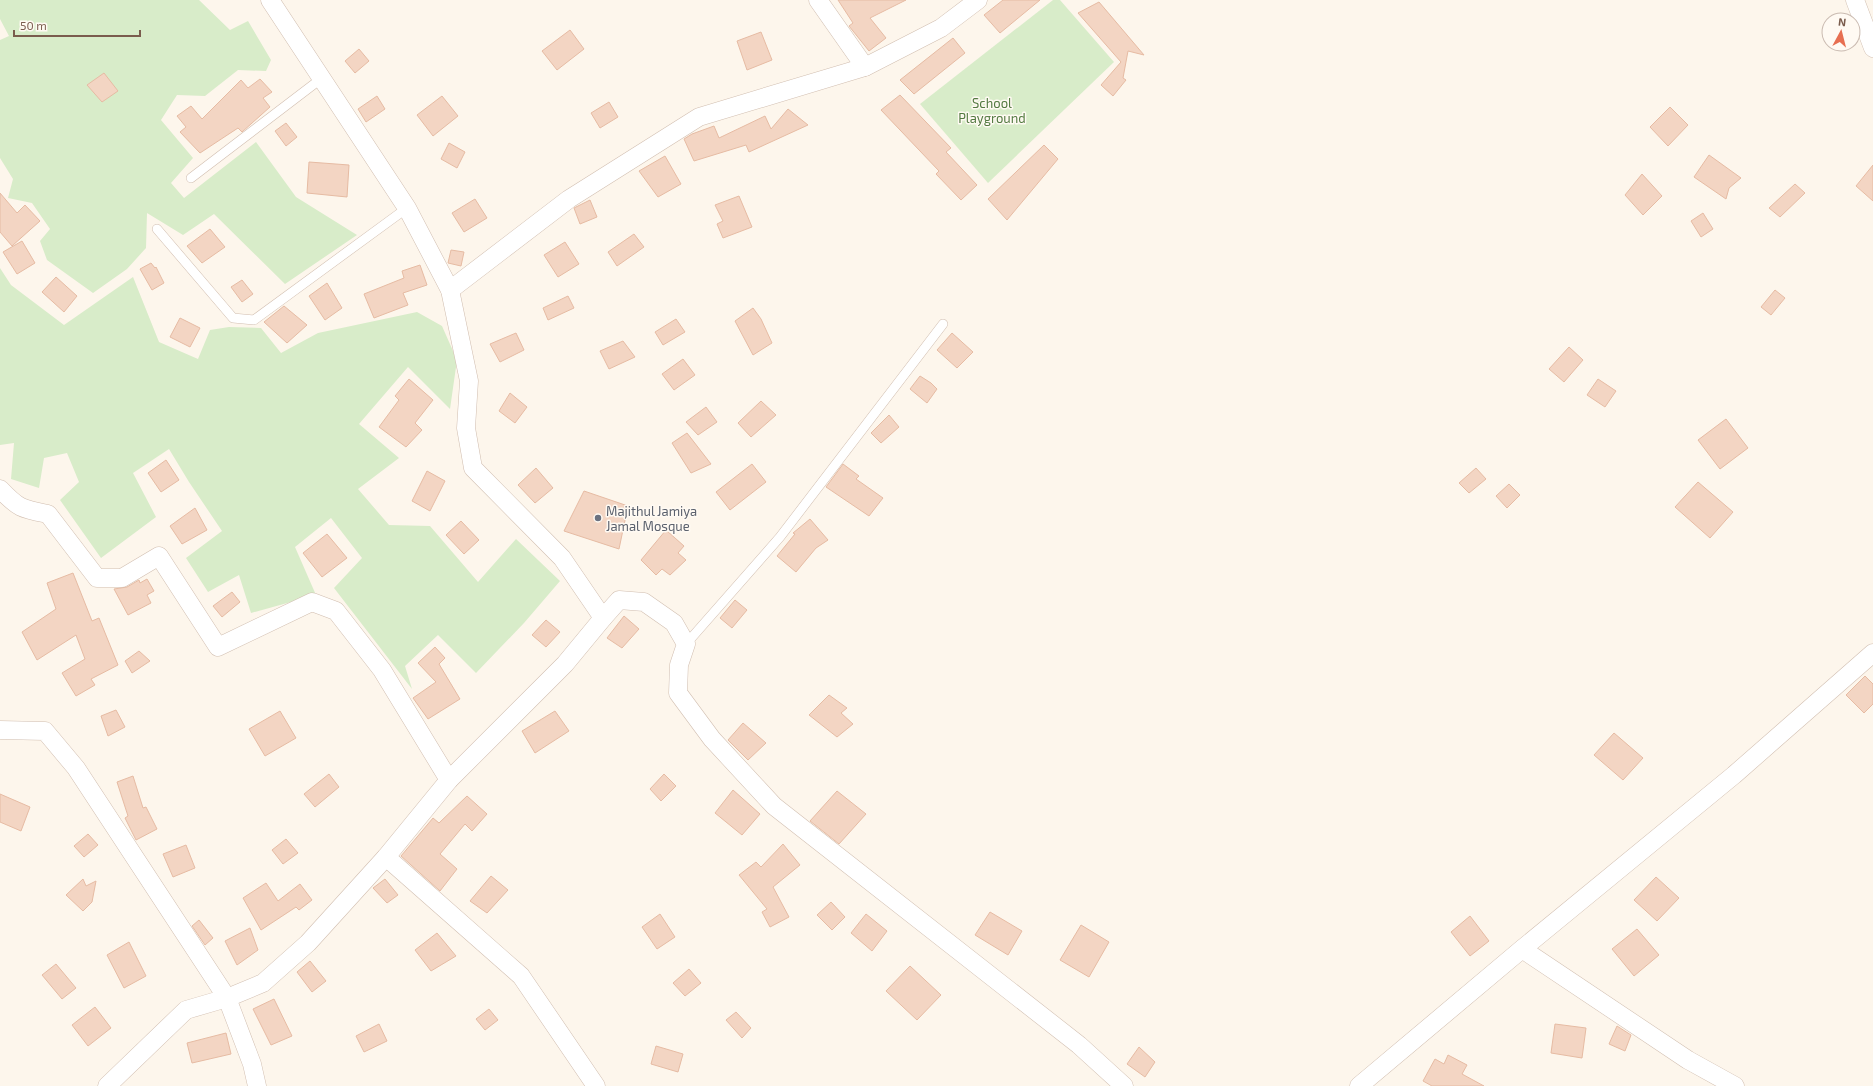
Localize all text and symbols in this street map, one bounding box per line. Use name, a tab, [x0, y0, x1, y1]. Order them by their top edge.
scale bar	[14, 12, 140, 38]
north arrow	[1821, 12, 1861, 52]
text: N	[1838, 15, 1847, 29]
text: 50 m	[20, 18, 47, 32]
park label: School Playground	[958, 95, 1026, 126]
place label: Majithul Jamiya Jamal Mosque	[606, 503, 697, 534]
marker: Majithul Jamiya Jamal Mosque	[593, 513, 603, 523]

